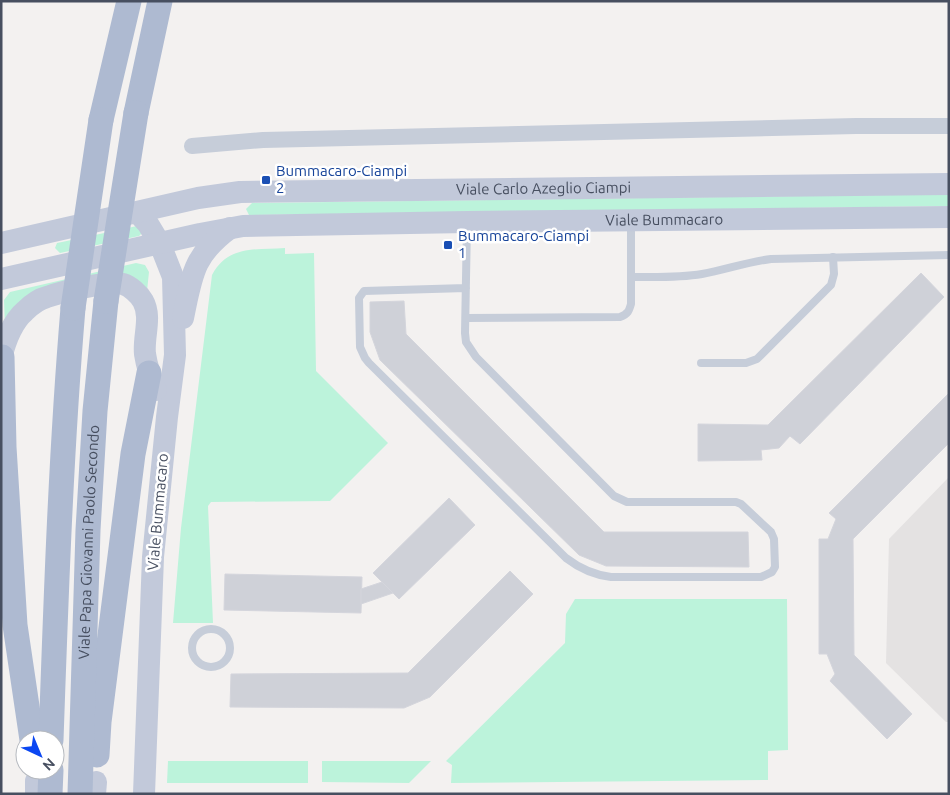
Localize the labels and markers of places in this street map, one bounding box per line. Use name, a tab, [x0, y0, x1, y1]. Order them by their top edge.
place label: Bummacaro-Ciampi 2	[276, 162, 407, 196]
marker: Bummacaro-Ciampi 2	[260, 174, 272, 186]
place label: Bummacaro-Ciampi 1	[458, 227, 589, 261]
marker: Bummacaro-Ciampi 1	[442, 239, 454, 251]

